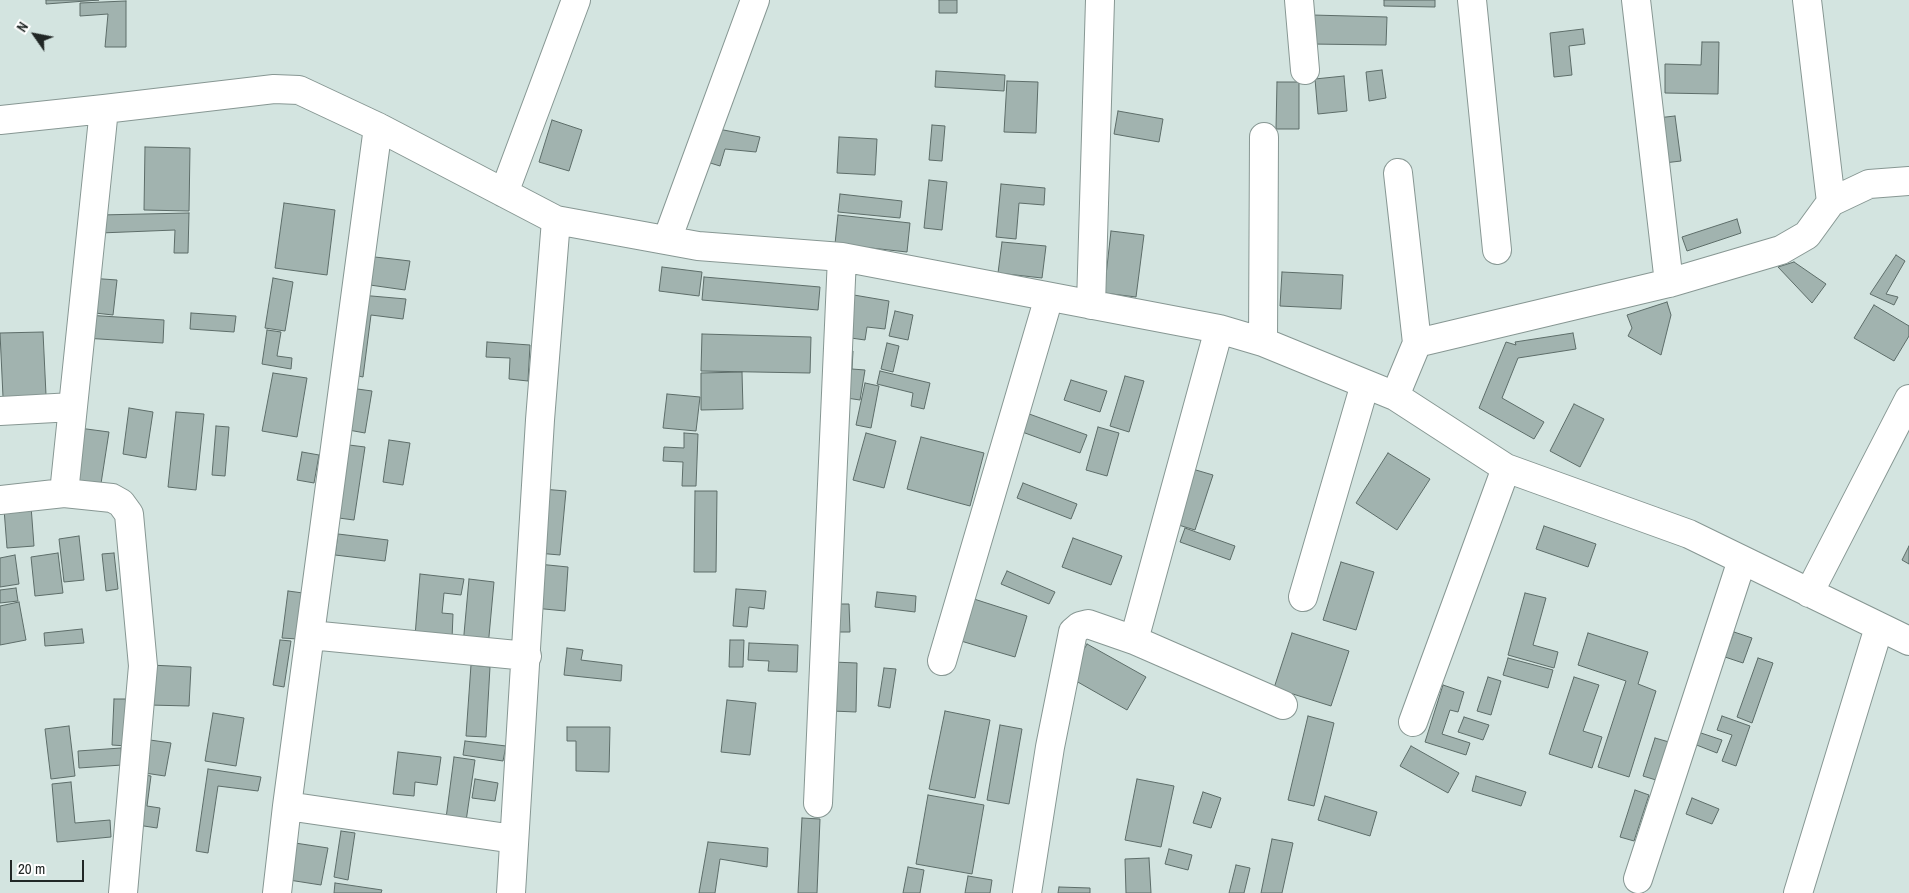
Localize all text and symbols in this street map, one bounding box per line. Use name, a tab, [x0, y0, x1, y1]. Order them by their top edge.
north arrow	[10, 10, 60, 60]
text: N	[13, 18, 32, 35]
scale bar	[12, 850, 86, 882]
text: 20 m	[18, 858, 45, 879]

